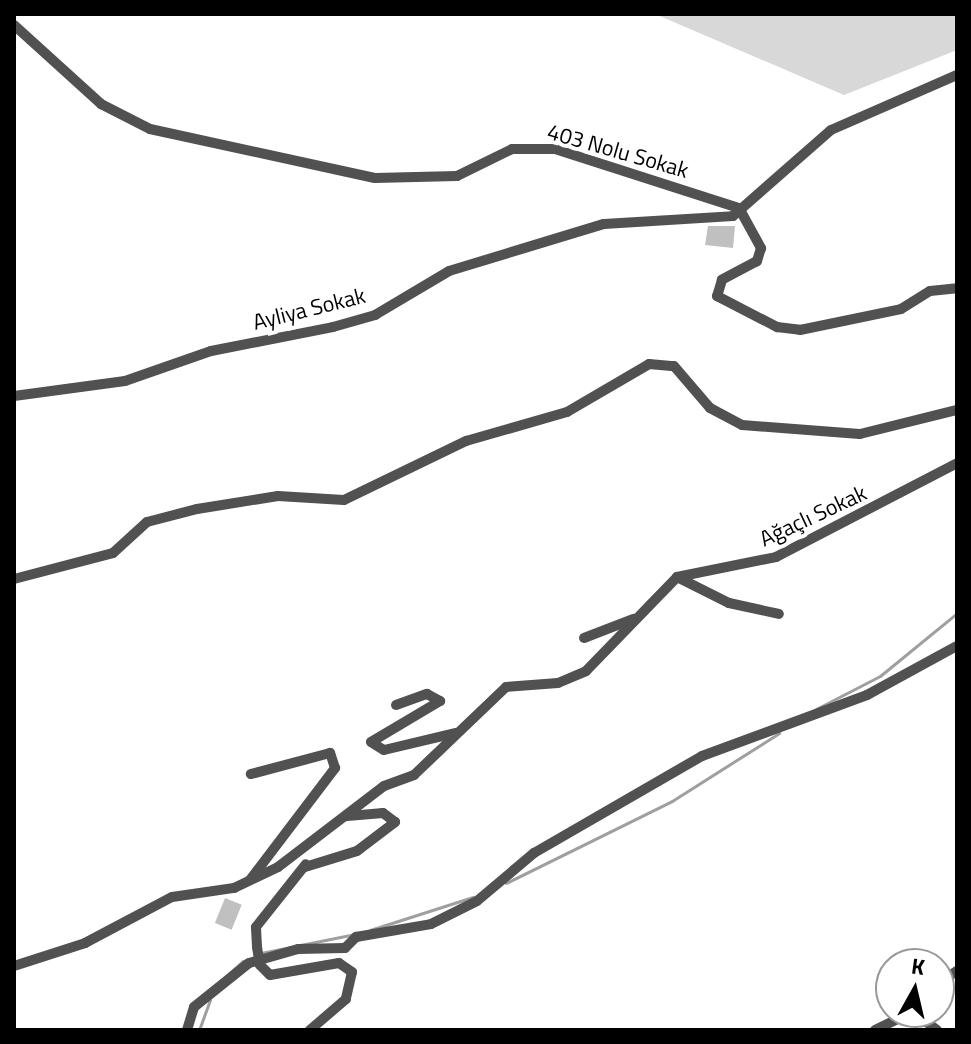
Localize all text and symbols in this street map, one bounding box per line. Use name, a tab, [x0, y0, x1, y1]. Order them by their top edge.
street label: 403 Nolu Sokak	[545, 118, 691, 184]
street label: Ayliya Sokak	[250, 282, 368, 336]
street label: Ağaçlı Sokak	[755, 480, 871, 552]
north arrow	[875, 948, 955, 1028]
text: K	[909, 948, 927, 984]

